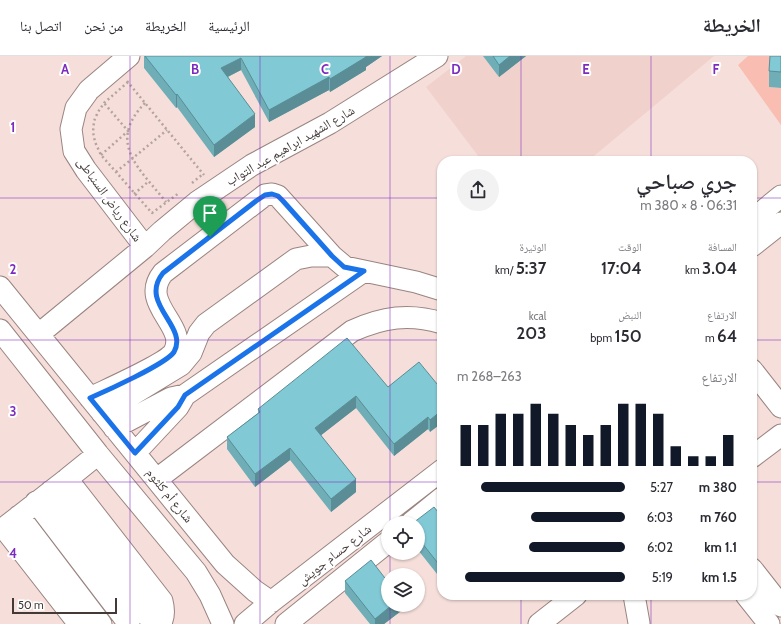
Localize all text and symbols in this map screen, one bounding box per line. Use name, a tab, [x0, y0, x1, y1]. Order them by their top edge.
text: الخريطة	[703, 14, 761, 37]
text: اتصل بنا	[20, 17, 62, 35]
text: من نحن	[84, 17, 123, 35]
text: الخريطة	[145, 17, 186, 35]
text: الرئيسية	[208, 17, 250, 35]
text: A	[61, 61, 70, 77]
text: B	[191, 61, 199, 77]
text: C	[321, 61, 329, 77]
text: D	[451, 61, 461, 77]
text: E	[582, 61, 590, 77]
text: F	[713, 61, 720, 77]
street label: شارع الشهيد ابراهيم عبد التواب	[223, 102, 358, 190]
text: 1	[11, 119, 15, 135]
street label: شارع رياض السنباطى	[72, 154, 146, 246]
text: جري صباحي	[636, 168, 737, 195]
button: share	[457, 169, 499, 211]
pin	[193, 196, 227, 237]
text: 06:31 · 8 × 380 m	[640, 197, 737, 213]
icon: arrive	[199, 202, 221, 224]
text: الوتيرة	[520, 240, 546, 254]
text: الوقت	[618, 240, 642, 254]
text: المسافة	[708, 240, 737, 254]
text: 5:37	[516, 258, 546, 278]
text: 17:04	[601, 258, 642, 278]
text: 3.04	[702, 258, 737, 278]
text: 2	[10, 261, 17, 277]
text: /km	[495, 263, 516, 277]
text: km	[685, 263, 702, 277]
text: النبض	[618, 308, 642, 322]
text: الارتفاع	[707, 308, 737, 322]
text: kcal	[529, 309, 546, 323]
text: 203	[516, 323, 546, 343]
text: 150	[615, 326, 642, 346]
text: 64	[717, 326, 737, 346]
text: bpm	[590, 331, 615, 345]
text: m	[705, 331, 717, 345]
text: 263–268 m	[457, 368, 522, 384]
text: الارتفاع	[702, 369, 737, 385]
text: 3	[9, 403, 17, 419]
street label: شارع أم كلثوم	[142, 464, 197, 527]
text: 5:27	[650, 479, 673, 495]
text: 380 m	[699, 479, 737, 495]
text: 6:03	[647, 509, 673, 525]
text: 760 m	[700, 509, 737, 525]
map controls	[381, 516, 425, 612]
button: locate	[381, 516, 425, 560]
street label: شارع حسام جويش	[294, 520, 375, 589]
text: 6:02	[647, 539, 673, 555]
text: 1.1 km	[704, 539, 737, 555]
text: 4	[9, 545, 17, 561]
button: layers	[381, 568, 425, 612]
text: 5:19	[652, 569, 673, 585]
text: 1.5 km	[702, 569, 737, 585]
scale bar	[12, 596, 117, 615]
text: 50 m	[18, 598, 44, 612]

